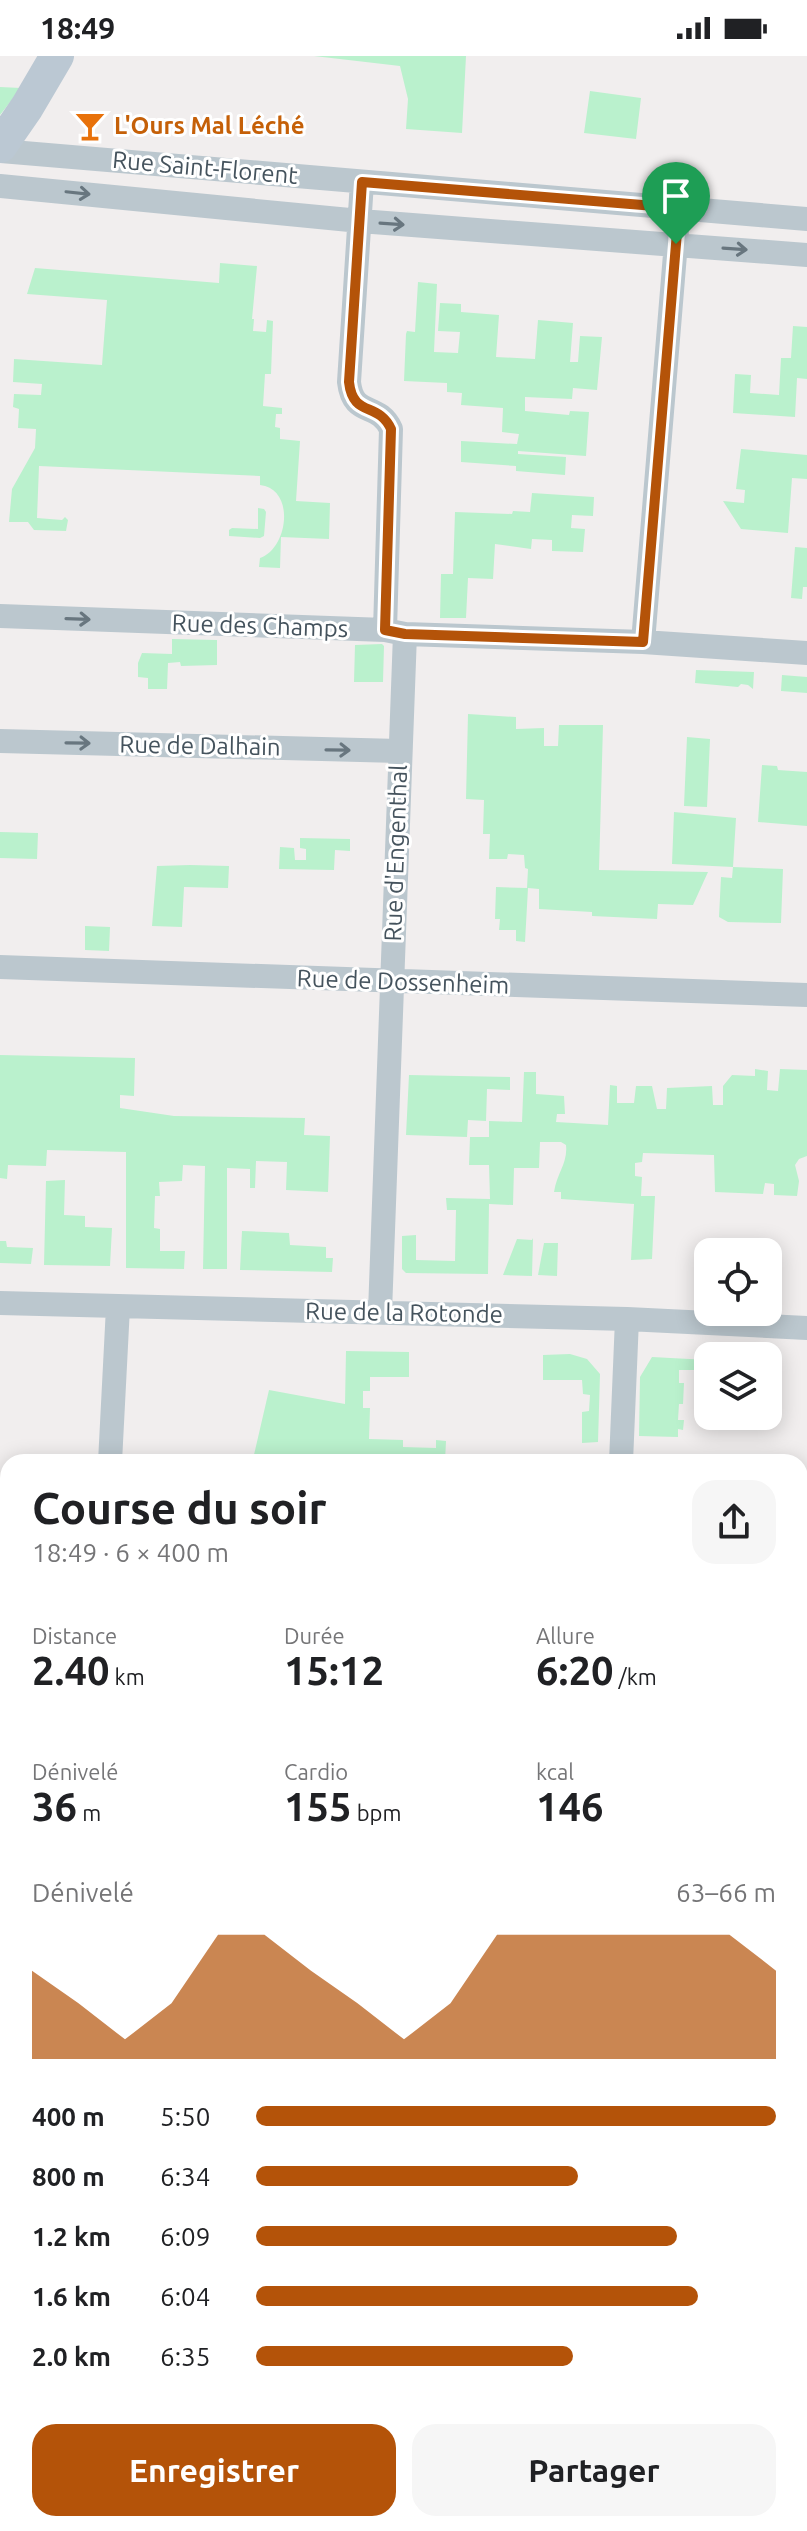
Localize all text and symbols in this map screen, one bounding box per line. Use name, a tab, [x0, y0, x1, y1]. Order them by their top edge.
text: 18:49	[40, 11, 115, 45]
bar icon: L'Ours Mal Léché	[73, 109, 107, 143]
place label: L'Ours Mal Léché	[114, 112, 304, 139]
street label: Rue Saint-Florent	[111, 146, 299, 189]
pin	[642, 162, 710, 244]
icon: arrive	[654, 174, 698, 218]
one-way arrow	[64, 186, 91, 201]
one-way arrow	[378, 217, 405, 232]
one-way arrow	[721, 242, 748, 257]
street label: Rue des Champs	[171, 609, 349, 642]
one-way arrow	[64, 611, 91, 626]
street label: Rue de Dalhain	[119, 731, 281, 760]
one-way arrow	[64, 736, 91, 751]
one-way arrow	[324, 742, 351, 757]
street label: Rue d'Engenthal	[379, 764, 412, 942]
street label: Rue de Dossenheim	[296, 964, 510, 999]
map controls	[694, 1238, 782, 1430]
button: locate	[694, 1238, 782, 1326]
street label: Rue de la Rotonde	[305, 1297, 503, 1328]
button: layers	[694, 1342, 782, 1430]
button: share	[692, 1480, 776, 1564]
text: Course du soir	[32, 1483, 327, 1532]
text: 18:49 · 6 × 400 m	[32, 1538, 229, 1567]
text: Distance	[32, 1623, 117, 1648]
text: Durée	[284, 1623, 345, 1648]
text: Allure	[536, 1623, 595, 1648]
text: 2.40	[32, 1648, 110, 1693]
text: 15:12	[284, 1648, 384, 1693]
text: 6:20	[536, 1648, 614, 1693]
text: km	[110, 1664, 145, 1689]
text: /km	[614, 1664, 657, 1689]
text: Dénivelé	[32, 1759, 118, 1784]
text: Cardio	[284, 1759, 348, 1784]
text: kcal	[536, 1759, 574, 1784]
text: 36	[32, 1784, 77, 1829]
text: 155	[284, 1784, 352, 1829]
text: 146	[536, 1784, 604, 1829]
text: m	[77, 1800, 101, 1825]
text: bpm	[352, 1800, 401, 1825]
text: Dénivelé	[32, 1878, 134, 1907]
text: 63–66 m	[676, 1878, 776, 1907]
text: 400 m	[32, 2102, 105, 2131]
text: 5:50	[160, 2102, 210, 2131]
text: 800 m	[32, 2162, 105, 2191]
text: 6:34	[160, 2162, 210, 2191]
text: 1.2 km	[32, 2222, 111, 2251]
text: 6:09	[160, 2222, 210, 2251]
text: 1.6 km	[32, 2282, 111, 2311]
text: 6:04	[160, 2282, 210, 2311]
text: 2.0 km	[32, 2342, 111, 2371]
text: 6:35	[160, 2342, 210, 2371]
button: Enregistrer	[32, 2424, 396, 2516]
button: Partager	[412, 2424, 776, 2516]

